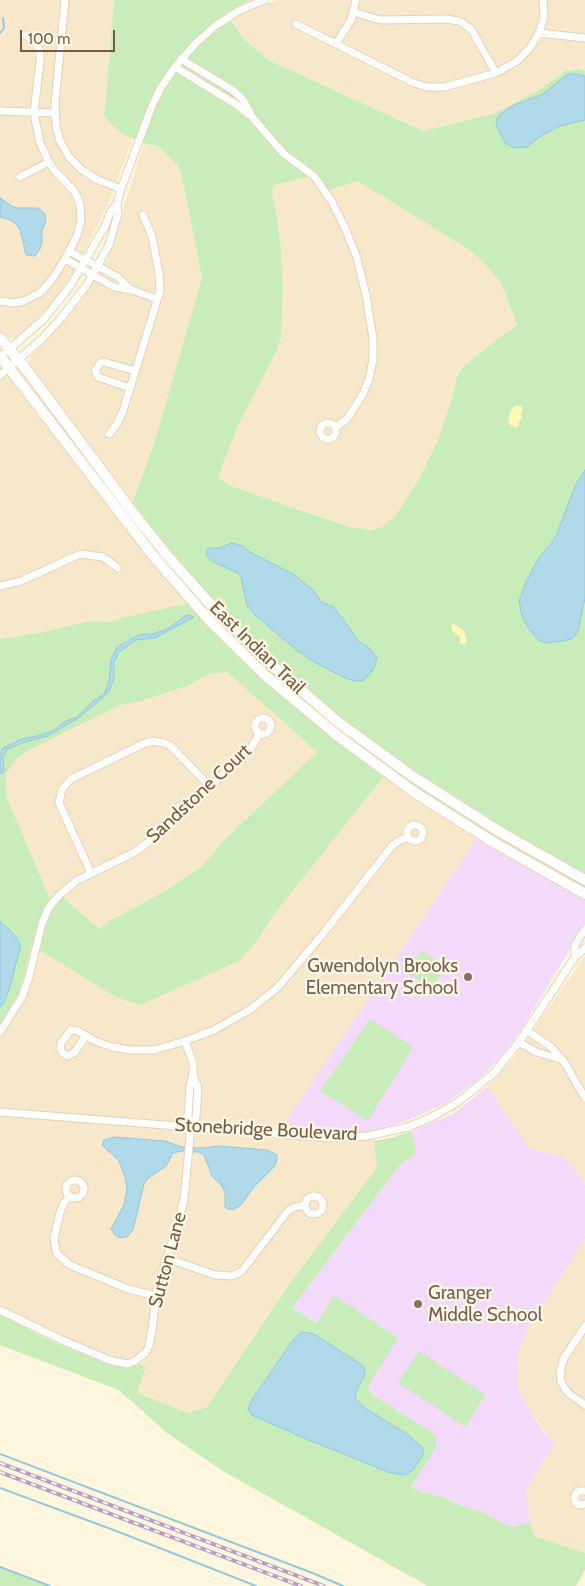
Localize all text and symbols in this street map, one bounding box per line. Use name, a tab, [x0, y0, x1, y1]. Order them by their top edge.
scale bar	[22, 20, 118, 52]
text: 100 m	[28, 30, 70, 48]
street label: East Indian Trail	[204, 597, 310, 699]
street label: Sandstone Court	[142, 740, 256, 848]
place label: Gwendolyn Brooks Elementary School	[306, 955, 458, 999]
marker: Gwendolyn Brooks Elementary School	[462, 971, 474, 983]
street label: Stonebridge Boulevard	[174, 1114, 358, 1146]
street label: Sutton Lane	[144, 1210, 192, 1310]
place label: Granger Middle School	[428, 1282, 542, 1326]
marker: Granger Middle School	[412, 1298, 424, 1310]

